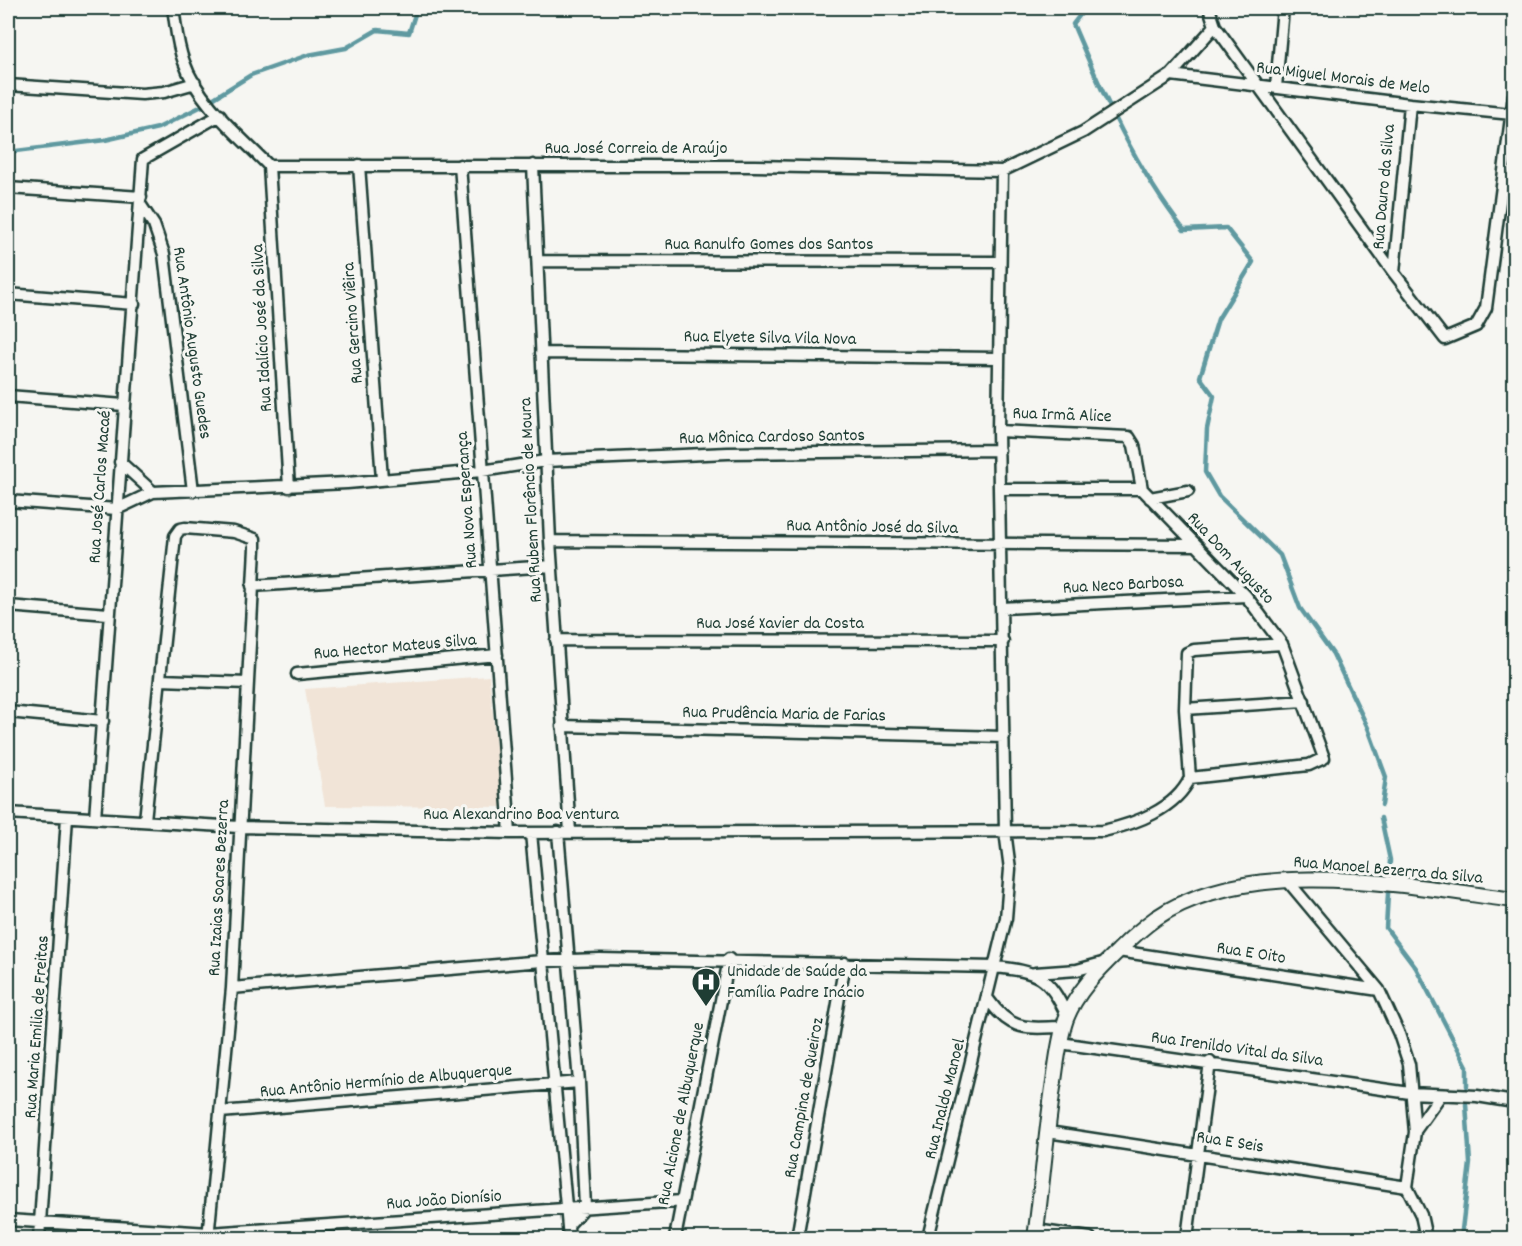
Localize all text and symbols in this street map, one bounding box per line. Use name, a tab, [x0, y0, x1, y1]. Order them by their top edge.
street label: Rua Miguel Morais de Melo	[1255, 56, 1431, 102]
street label: Rua Dauro da Silva	[1367, 123, 1403, 251]
street label: Rua José Correia de Araújo	[544, 137, 728, 162]
street label: Rua Ranulfo Gomes dos Santos	[664, 233, 874, 258]
street label: Rua Idalício José da Silva	[246, 243, 280, 413]
street label: Rua Antônio Augusto Guedes	[165, 245, 217, 441]
street label: Rua Gercino Viêira	[337, 261, 371, 385]
street label: Rua Elyete Silva Vila Nova	[683, 325, 857, 353]
street label: Rua Rubem Florêncio de Moura	[514, 396, 550, 603]
street label: Rua Irmã Alice	[1012, 402, 1112, 430]
street label: Rua José Carlos Macaé	[83, 409, 119, 564]
street label: Rua Mônica Cardoso Santos	[679, 424, 865, 452]
street label: Rua Nova Esperança	[451, 430, 485, 569]
street label: Rua Dom Augusto	[1181, 507, 1279, 611]
street label: Rua Antônio José da Silva	[786, 514, 959, 542]
street label: Rua Neco Barbosa	[1062, 570, 1184, 602]
street label: Rua José Xavier da Costa	[696, 612, 865, 637]
street label: Rua Hector Mateus Silva	[313, 628, 478, 668]
street label: Rua Prudência Maria de Farias	[682, 701, 886, 729]
street label: Rua Izaias Soares Bezerra	[203, 798, 237, 977]
street label: Rua Alexandrino Boa ventura	[423, 803, 619, 828]
street label: Rua Manoel Bezerra da Silva	[1292, 850, 1484, 892]
street label: Rua Maria Emilia de Freitas	[19, 935, 57, 1119]
street label: Rua E Oito	[1215, 936, 1287, 972]
place label: Unidade de Saúde da Família Padre Inácio	[727, 960, 867, 1006]
hospital icon: Unidade de Saúde da Família Padre Inácio	[690, 966, 722, 1008]
street label: Rua Campina de Queiroz	[779, 1016, 831, 1180]
street label: Rua Alcione de Albuquerque	[652, 1020, 712, 1208]
street label: Rua Irenildo Vital da Silva	[1149, 1026, 1325, 1075]
street label: Rua Inaldo Manoel	[919, 1035, 973, 1162]
street label: Rua Antônio Hermínio de Albuquerque	[259, 1059, 513, 1105]
street label: Rua E Seis	[1194, 1125, 1266, 1161]
street label: Rua João Dionísio	[385, 1184, 503, 1218]

